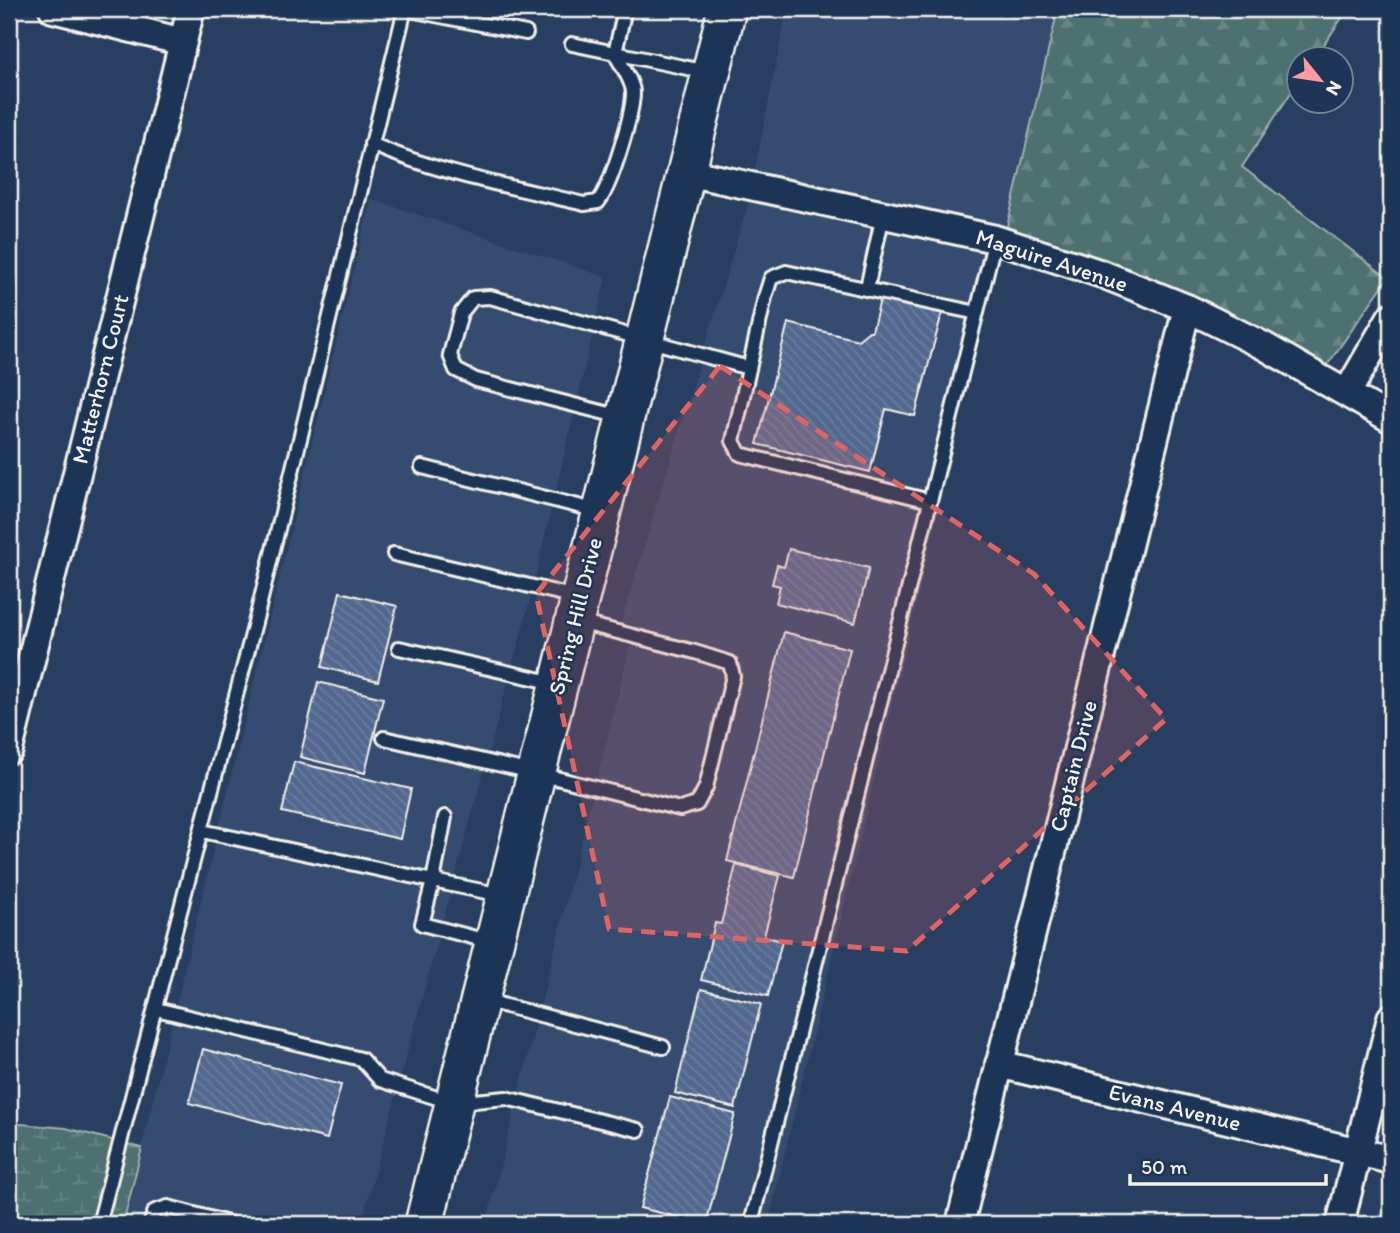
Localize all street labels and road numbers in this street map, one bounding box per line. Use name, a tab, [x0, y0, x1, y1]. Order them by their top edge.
street label: Maguire Avenue	[972, 222, 1132, 298]
street label: Matterhorn Court	[65, 291, 135, 467]
street label: Spring Hill Drive	[542, 535, 608, 697]
street label: Captain Drive	[1043, 697, 1103, 835]
street label: Evans Avenue	[1106, 1077, 1244, 1137]

